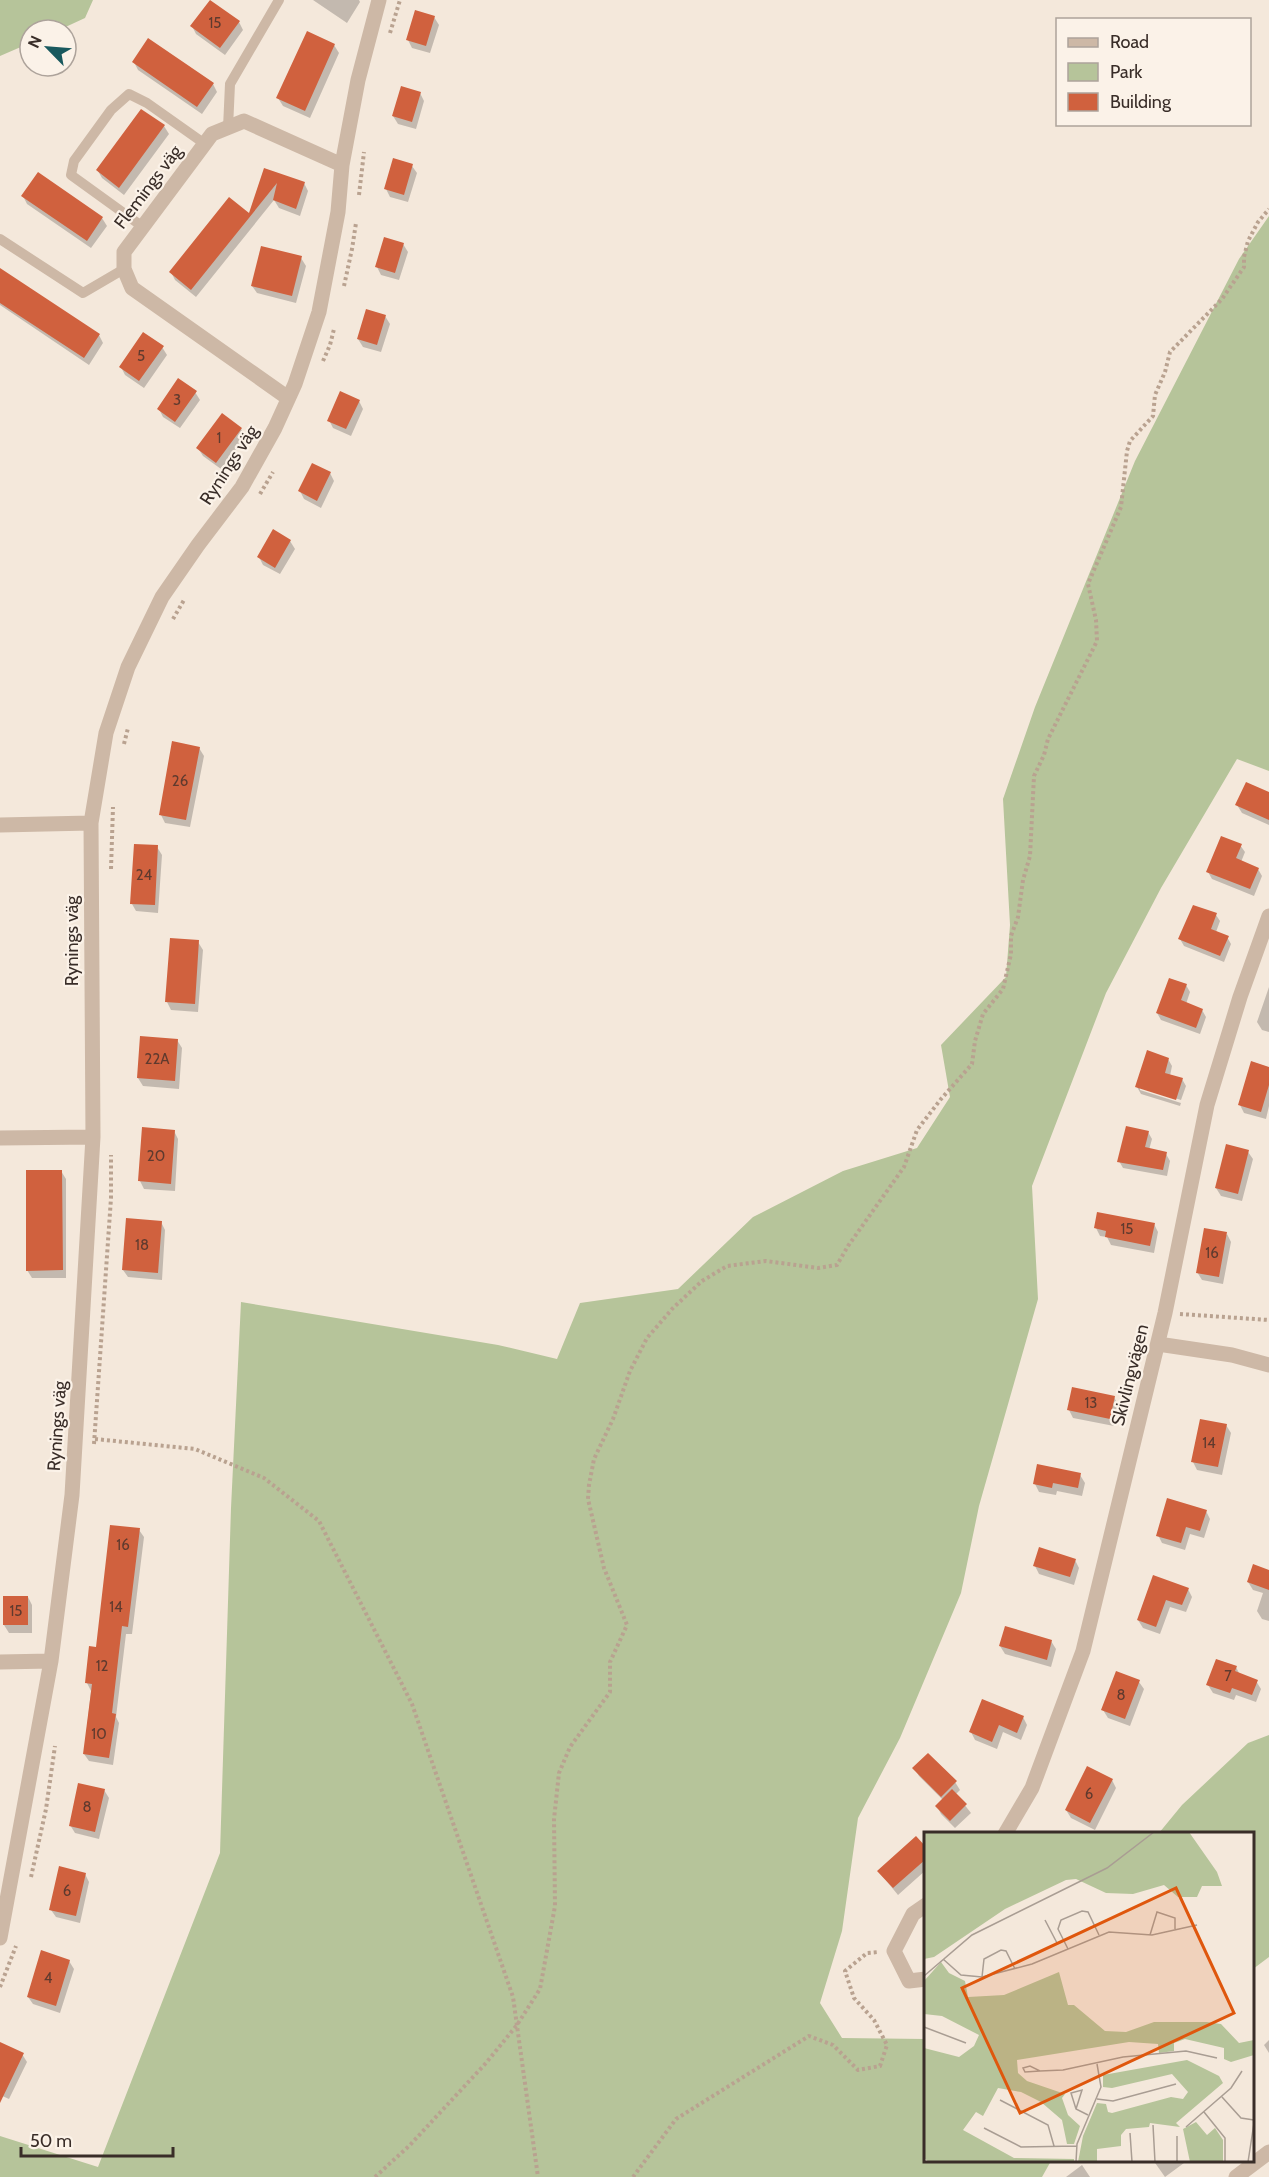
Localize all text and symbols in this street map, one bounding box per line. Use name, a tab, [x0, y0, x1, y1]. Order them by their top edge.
house number: 15	[208, 14, 222, 32]
north arrow	[18, 18, 78, 78]
legend	[1056, 18, 1251, 126]
text: Road	[1110, 31, 1149, 53]
text: N	[24, 33, 46, 51]
text: Park	[1110, 61, 1143, 83]
text: Building	[1110, 91, 1172, 113]
street label: Flemings väg	[109, 140, 187, 233]
house number: 5	[137, 347, 145, 365]
house number: 3	[173, 391, 181, 409]
street label: Rynings väg	[195, 420, 263, 509]
house number: 1	[217, 429, 221, 447]
house number: 26	[172, 772, 188, 790]
house number: 24	[136, 866, 153, 884]
street label: Rynings väg	[61, 895, 83, 986]
house number: 22A	[145, 1050, 170, 1068]
house number: 20	[147, 1147, 165, 1165]
house number: 15	[1120, 1220, 1134, 1238]
house number: 18	[135, 1236, 149, 1254]
house number: 16	[1205, 1244, 1219, 1262]
street label: Skivlingvägen	[1107, 1322, 1153, 1428]
street label: Rynings väg	[43, 1379, 71, 1472]
house number: 13	[1084, 1394, 1098, 1412]
house number: 14	[1202, 1434, 1216, 1452]
house number: 16	[116, 1536, 130, 1554]
house number: 14	[109, 1598, 123, 1616]
house number: 15	[9, 1602, 23, 1620]
house number: 12	[96, 1657, 109, 1675]
house number: 7	[1224, 1667, 1232, 1685]
house number: 8	[1116, 1686, 1126, 1704]
house number: 10	[91, 1725, 107, 1743]
house number: 6	[1085, 1785, 1093, 1803]
house number: 8	[82, 1798, 92, 1816]
inset map	[924, 1832, 1254, 2162]
house number: 6	[63, 1882, 71, 1900]
house number: 4	[44, 1969, 53, 1987]
scale bar	[21, 2120, 172, 2158]
text: 50 m	[30, 2130, 72, 2152]

